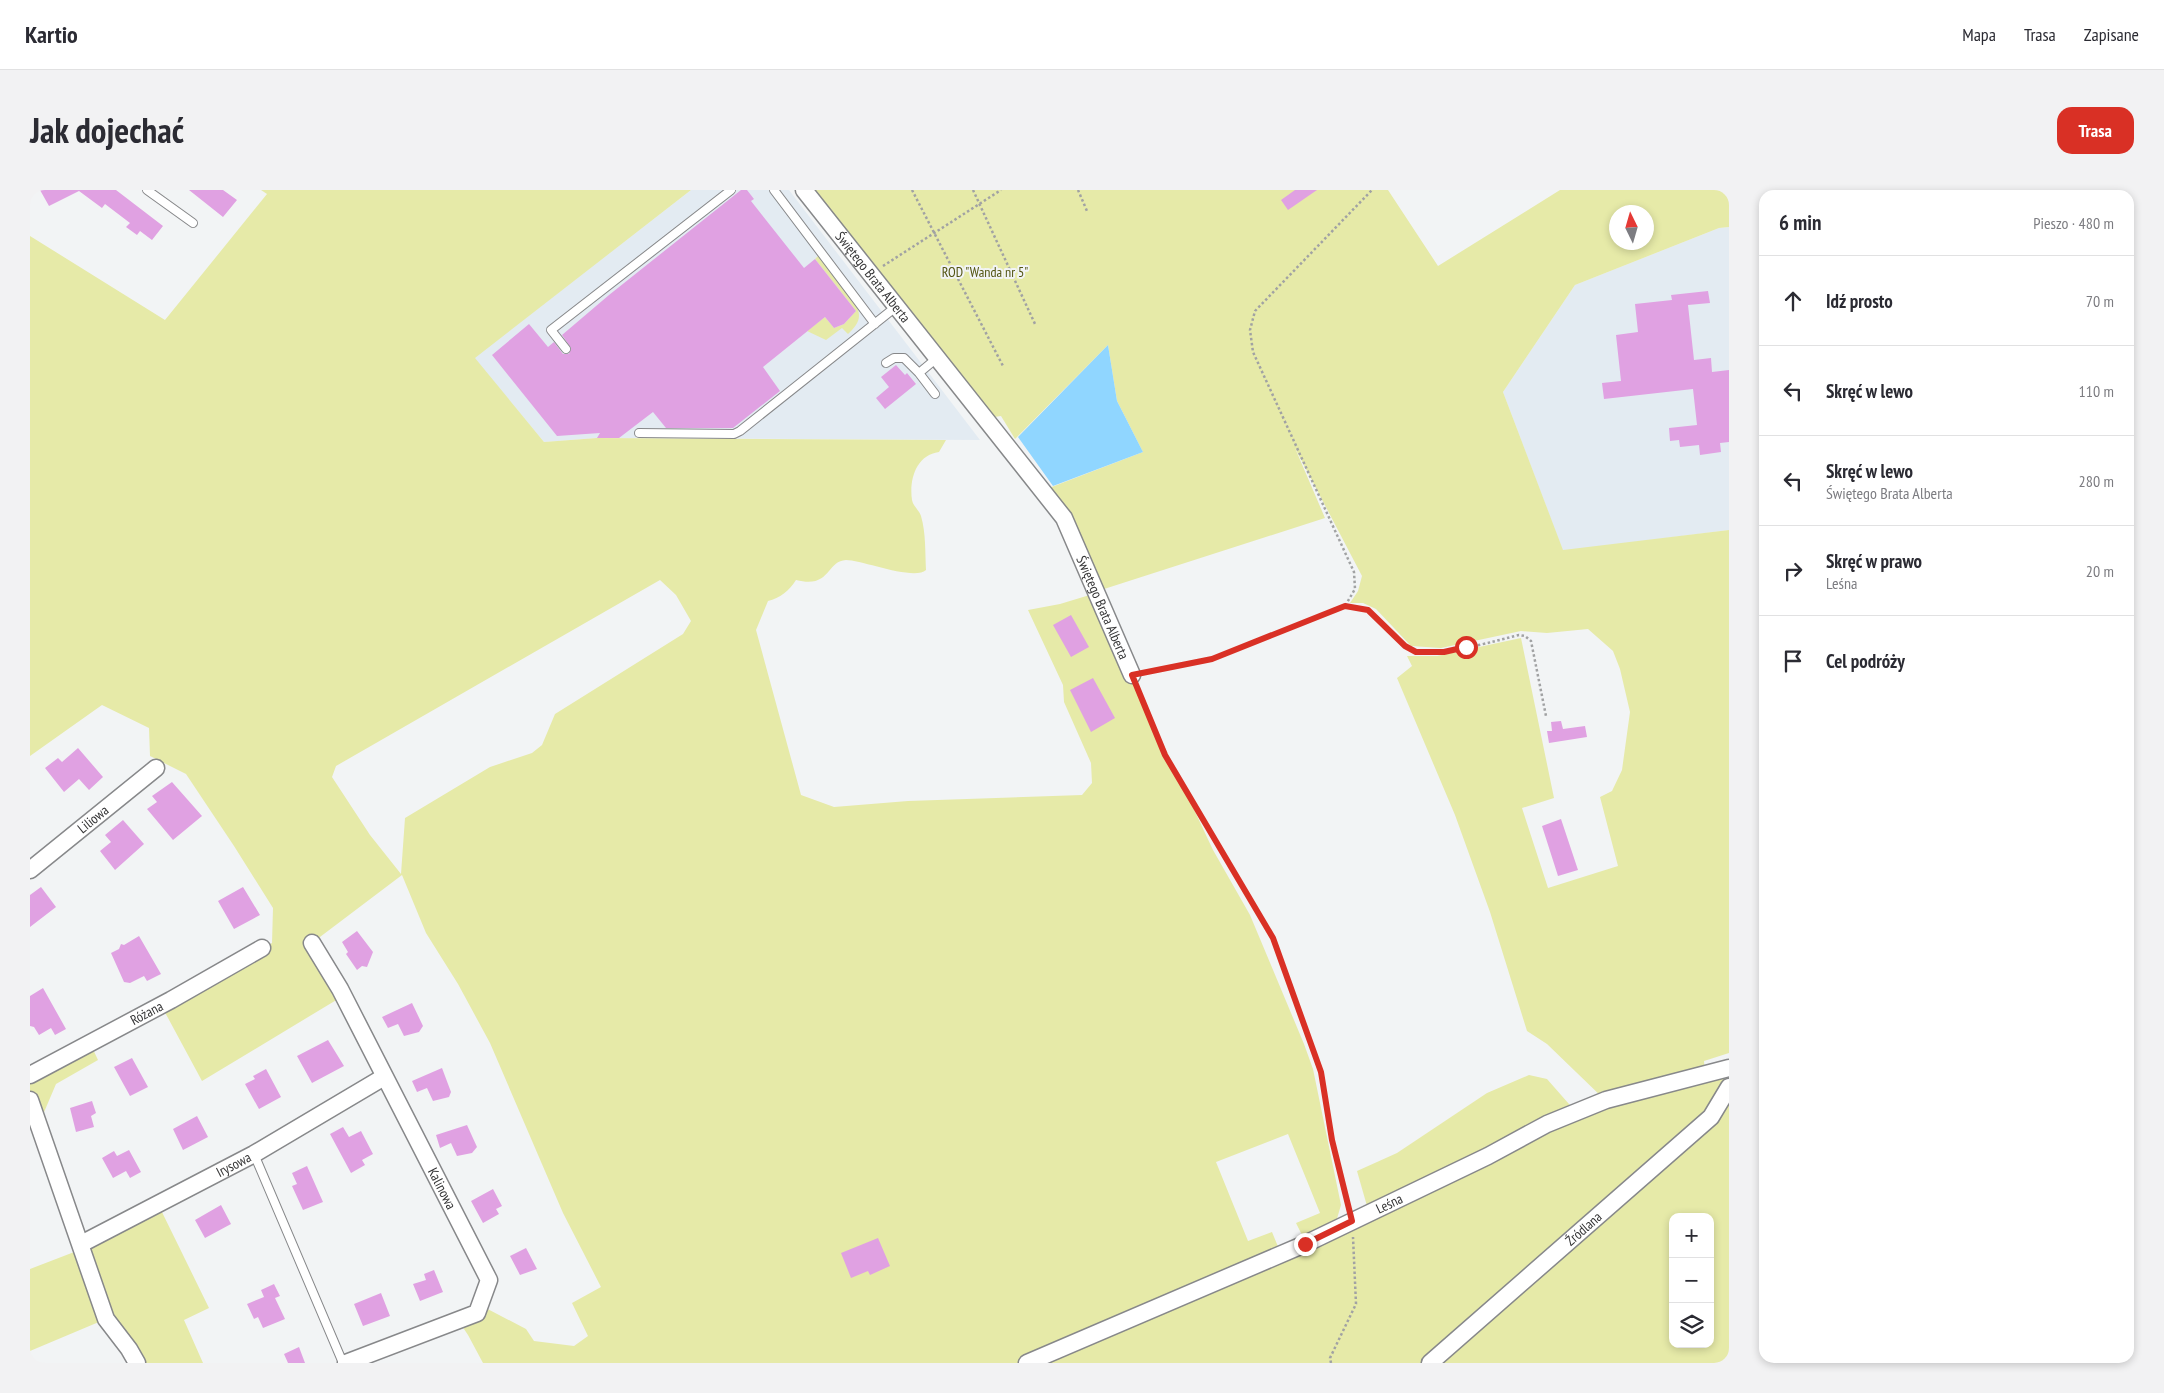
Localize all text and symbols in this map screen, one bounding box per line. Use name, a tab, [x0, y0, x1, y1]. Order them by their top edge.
text: Kartio	[25, 19, 78, 50]
text: Mapa	[1962, 23, 1996, 46]
text: Trasa	[2024, 23, 2056, 46]
text: Zapisane	[2084, 23, 2139, 46]
text: Jak dojechać	[30, 107, 184, 153]
button: Trasa	[2057, 107, 2134, 154]
north arrow	[1609, 205, 1654, 250]
text: 6 min	[1779, 209, 1821, 236]
text: Pieszo · 480 m	[2033, 213, 2114, 233]
street label: Świętego Brata Alberta	[831, 228, 915, 326]
park label: ROD "Wanda nr 5"	[942, 263, 1028, 281]
icon: ahead	[1779, 287, 1807, 315]
text: Idź prosto	[1826, 289, 1893, 313]
text: 70 m	[2086, 291, 2114, 311]
icon: left	[1779, 377, 1807, 405]
text: Skręć w lewo	[1826, 379, 1913, 403]
text: 110 m	[2079, 381, 2114, 401]
text: Skręć w lewo	[1826, 459, 1913, 483]
icon: left	[1779, 467, 1807, 495]
text: 280 m	[2079, 471, 2114, 491]
text: Świętego Brata Alberta	[1826, 483, 1953, 503]
text: Skręć w prawo	[1826, 549, 1922, 573]
street label: Świętego Brata Alberta	[1072, 553, 1133, 662]
icon: right	[1779, 557, 1807, 585]
text: 20 m	[2086, 561, 2114, 581]
text: Leśna	[1826, 573, 1857, 593]
route start	[1455, 636, 1478, 659]
icon: arrive	[1779, 647, 1807, 675]
text: Cel podróży	[1826, 649, 1905, 673]
street label: Liliowa	[74, 801, 112, 837]
street label: Różana	[127, 997, 166, 1029]
street label: Irysowa	[213, 1148, 254, 1181]
street label: Kalinowa	[424, 1165, 460, 1212]
street label: Leśna	[1373, 1189, 1406, 1218]
street label: Źródlana	[1562, 1208, 1605, 1249]
map controls	[1669, 1213, 1714, 1348]
button: +	[1669, 1213, 1714, 1258]
route end	[1294, 1233, 1317, 1256]
button: −	[1669, 1258, 1714, 1303]
button: layers	[1669, 1303, 1714, 1348]

